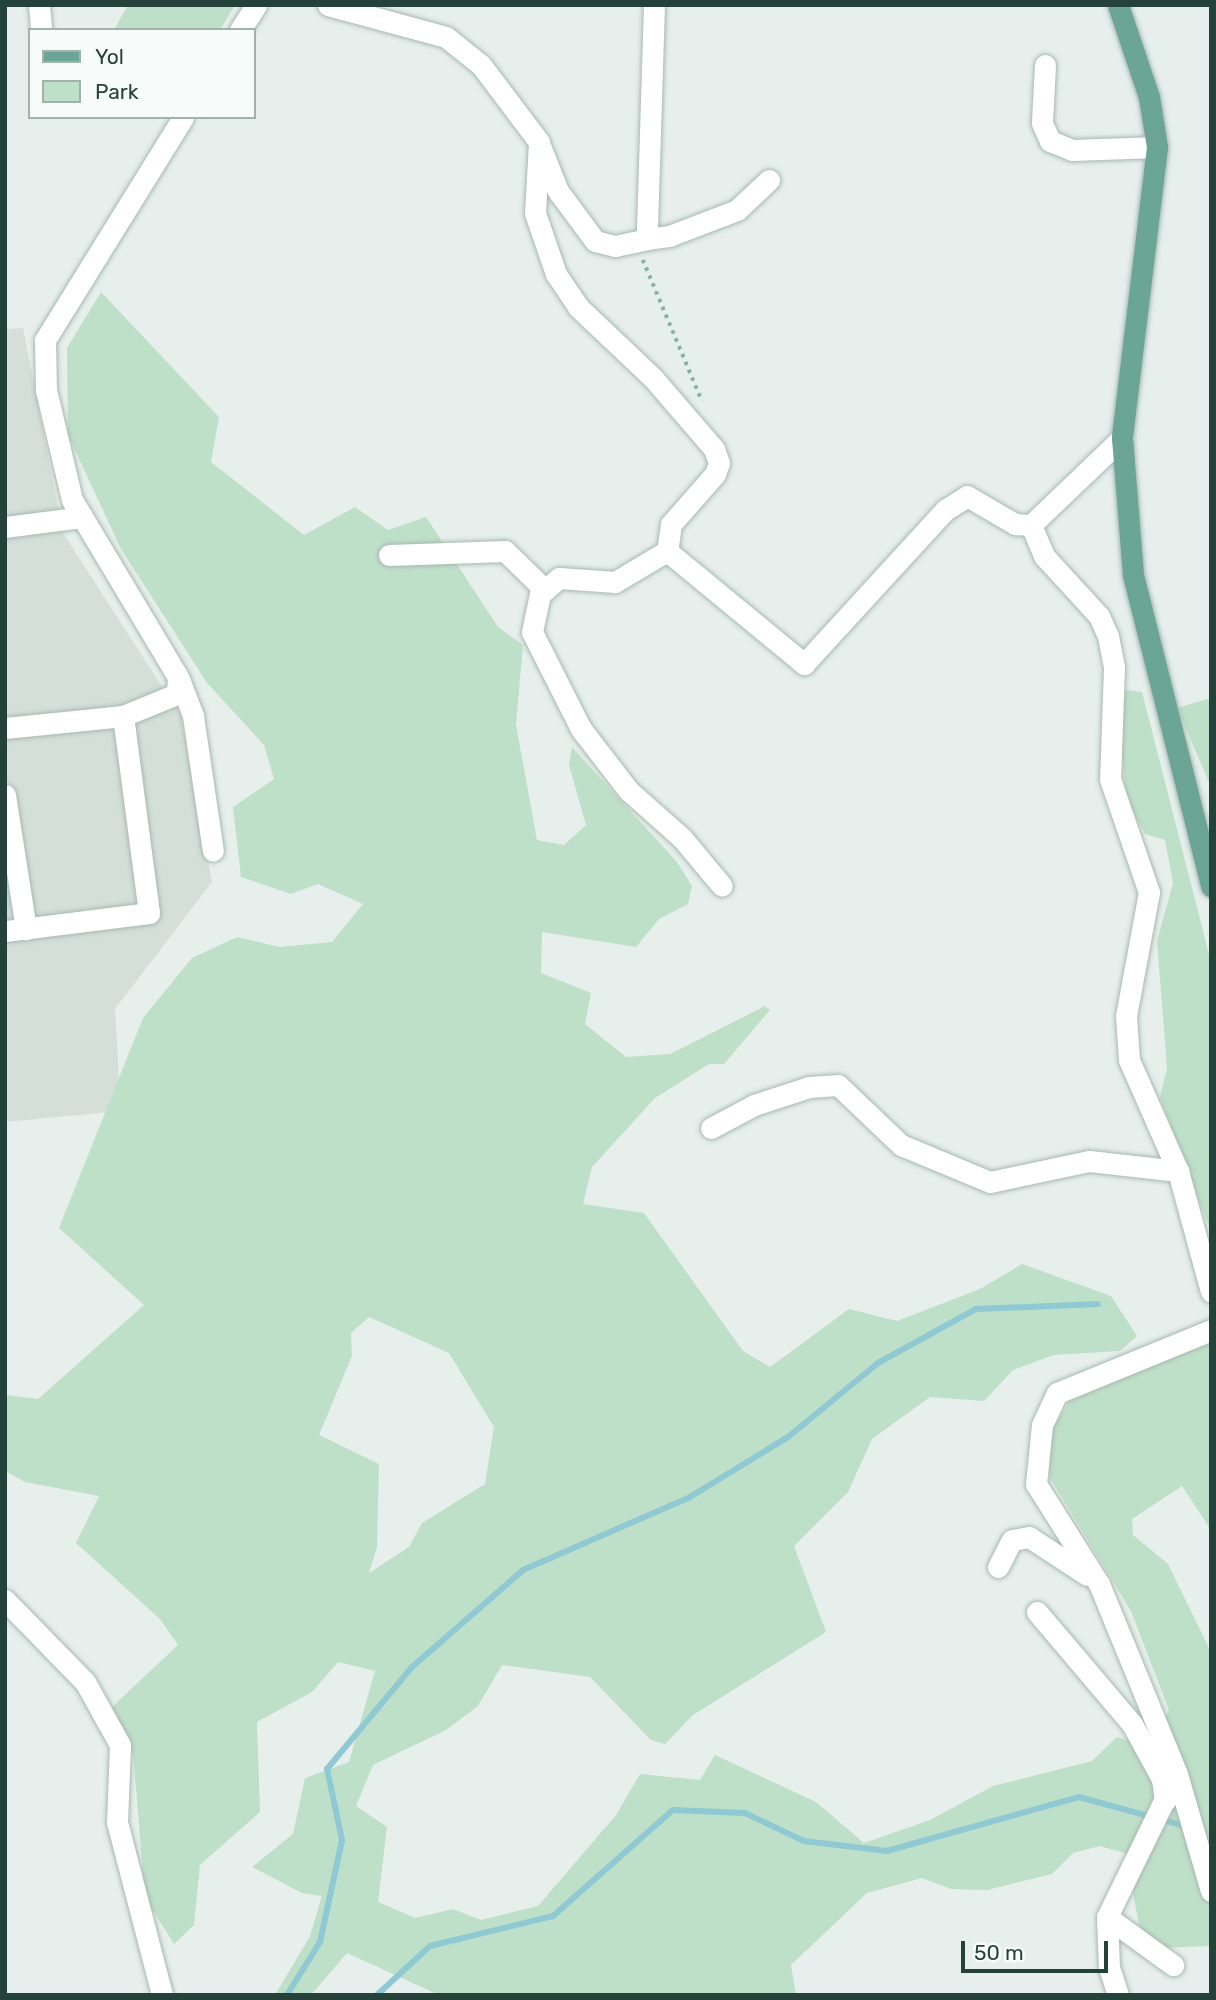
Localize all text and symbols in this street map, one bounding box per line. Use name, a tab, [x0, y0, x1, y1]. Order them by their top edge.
legend	[28, 28, 256, 119]
text: Yol	[95, 44, 124, 69]
text: Park	[95, 79, 139, 104]
scale bar	[964, 1926, 1111, 1970]
text: 50 m	[974, 1940, 1024, 1965]

